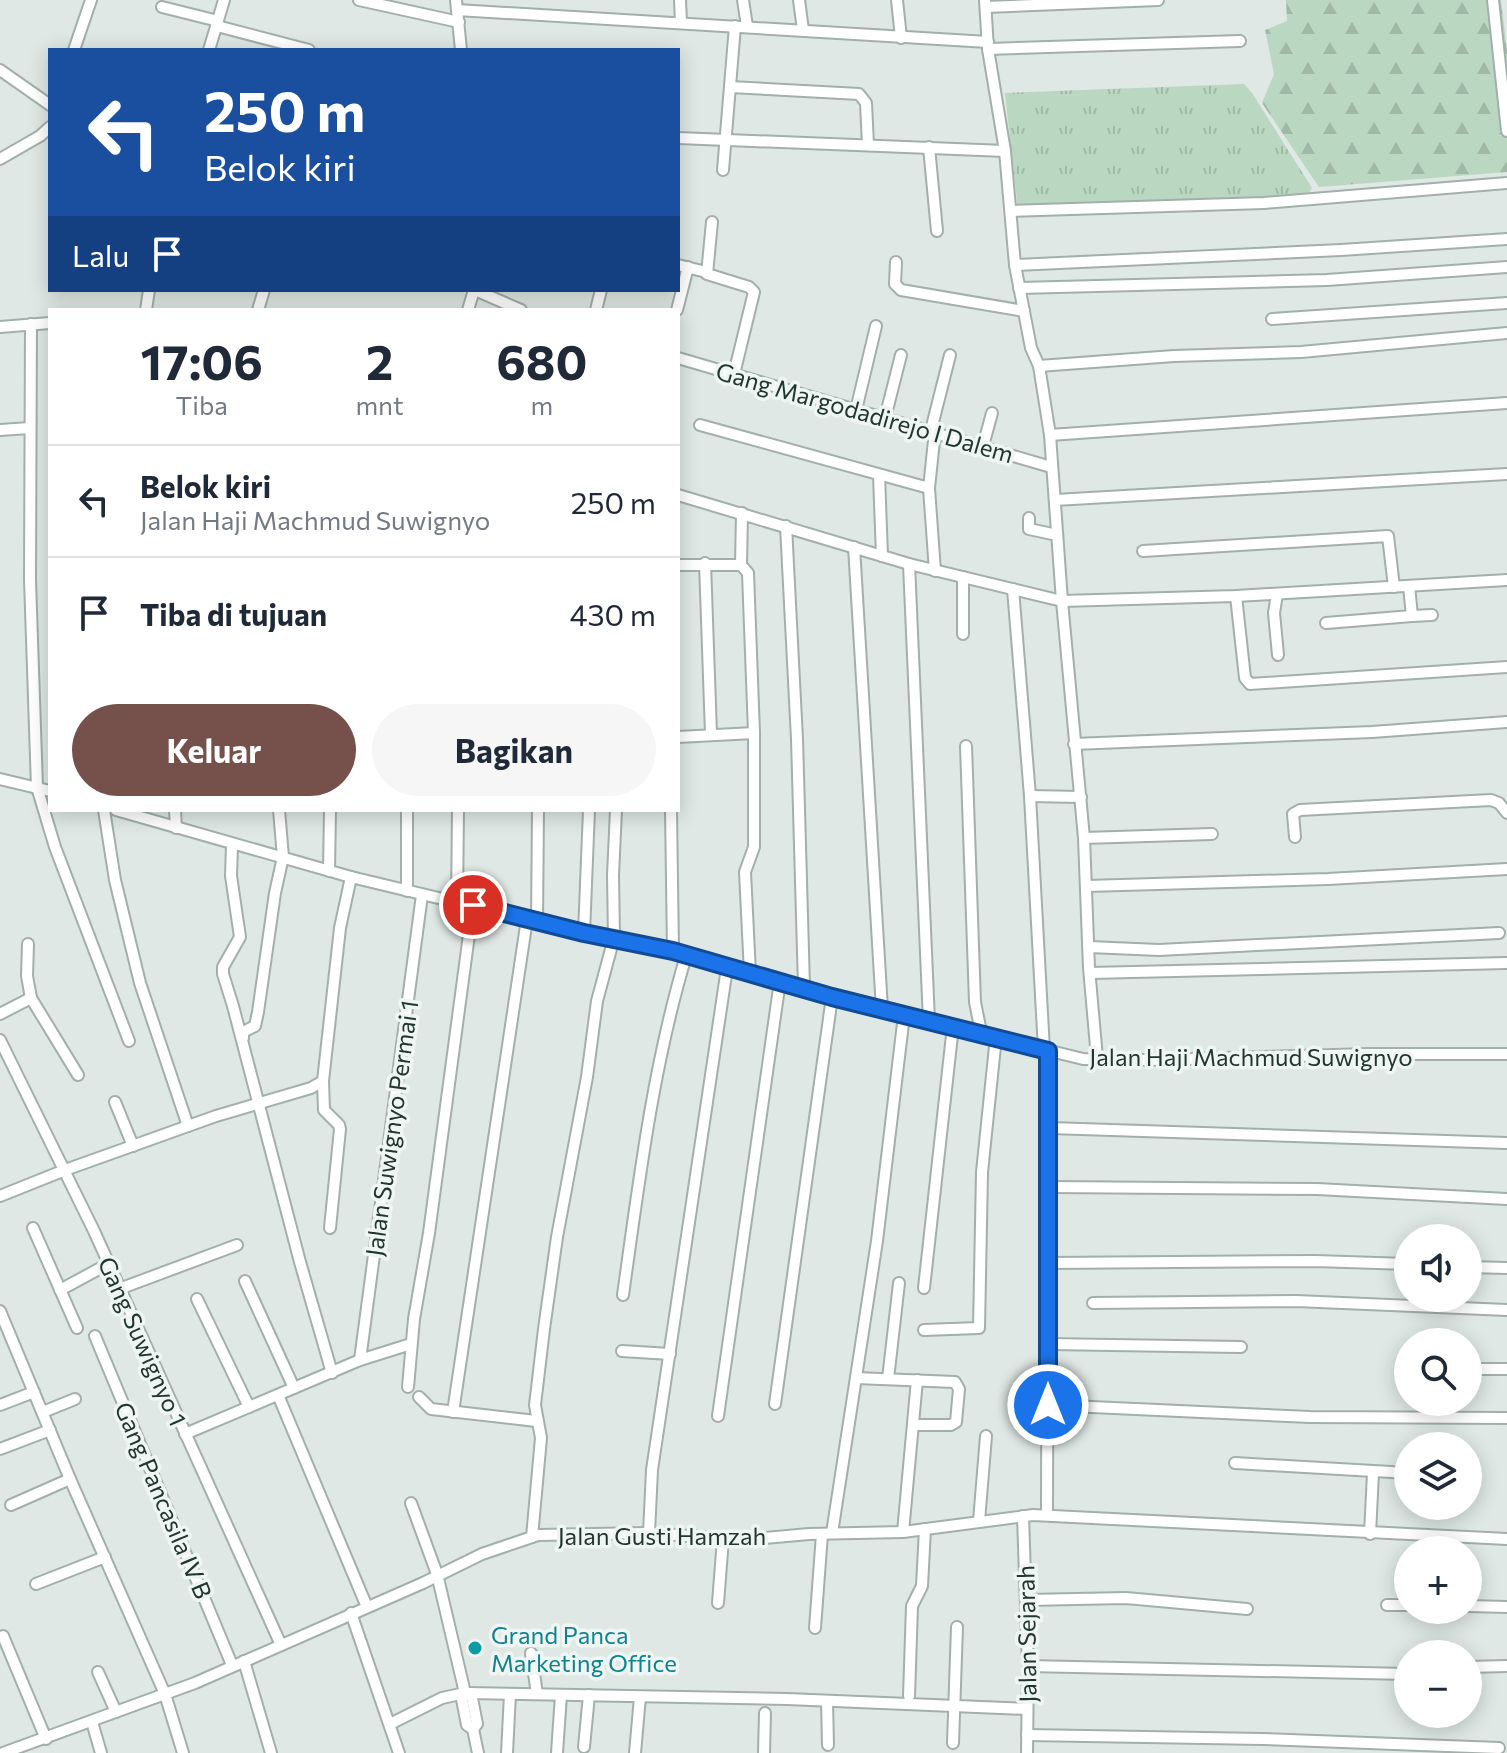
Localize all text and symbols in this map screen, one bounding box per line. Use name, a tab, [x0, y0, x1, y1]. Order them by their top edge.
text: 250 m	[204, 75, 365, 144]
icon: left	[72, 80, 176, 184]
text: Belok kiri	[204, 144, 356, 188]
icon: arrive	[145, 232, 189, 276]
text: Lalu	[72, 236, 129, 273]
text: 17:06	[141, 331, 263, 390]
text: 2	[366, 331, 393, 390]
text: 680	[496, 331, 587, 390]
street label: Gang Margodadirejo I Dalem	[713, 356, 1017, 468]
text: Tiba	[176, 389, 228, 420]
text: mnt	[355, 389, 404, 420]
text: m	[530, 389, 553, 420]
text: Belok kiri	[140, 467, 271, 504]
icon: left	[72, 479, 116, 523]
text: 250 m	[571, 483, 656, 520]
text: Jalan Haji Machmud Suwignyo	[140, 504, 490, 535]
icon: arrive	[72, 591, 116, 635]
text: Tiba di tujuan	[140, 595, 327, 632]
text: 430 m	[569, 595, 656, 632]
button: Keluar	[72, 704, 356, 796]
button: Bagikan	[372, 704, 656, 796]
pin	[439, 871, 507, 939]
icon: arrive	[451, 883, 495, 927]
street label: Jalan Suwignyo Permai 1	[359, 998, 423, 1258]
street label: Jalan Haji Machmud Suwignyo	[1089, 1042, 1413, 1071]
map controls	[1394, 1224, 1482, 1728]
button: sound	[1394, 1224, 1482, 1312]
street label: Gang Suwignyo 1	[93, 1252, 193, 1430]
button: search	[1394, 1328, 1482, 1416]
position arrow	[1006, 1363, 1090, 1447]
street label: Gang Pancasila IV B	[109, 1397, 219, 1603]
button: layers	[1394, 1432, 1482, 1520]
street label: Jalan Gusti Hamzah	[558, 1521, 766, 1550]
button: +	[1394, 1536, 1482, 1624]
street label: Jalan Sejarah	[1010, 1565, 1042, 1703]
place label: Grand Panca Marketing Office	[491, 1620, 677, 1677]
marker: Grand Panca Marketing Office	[466, 1639, 484, 1657]
button: −	[1394, 1640, 1482, 1728]

